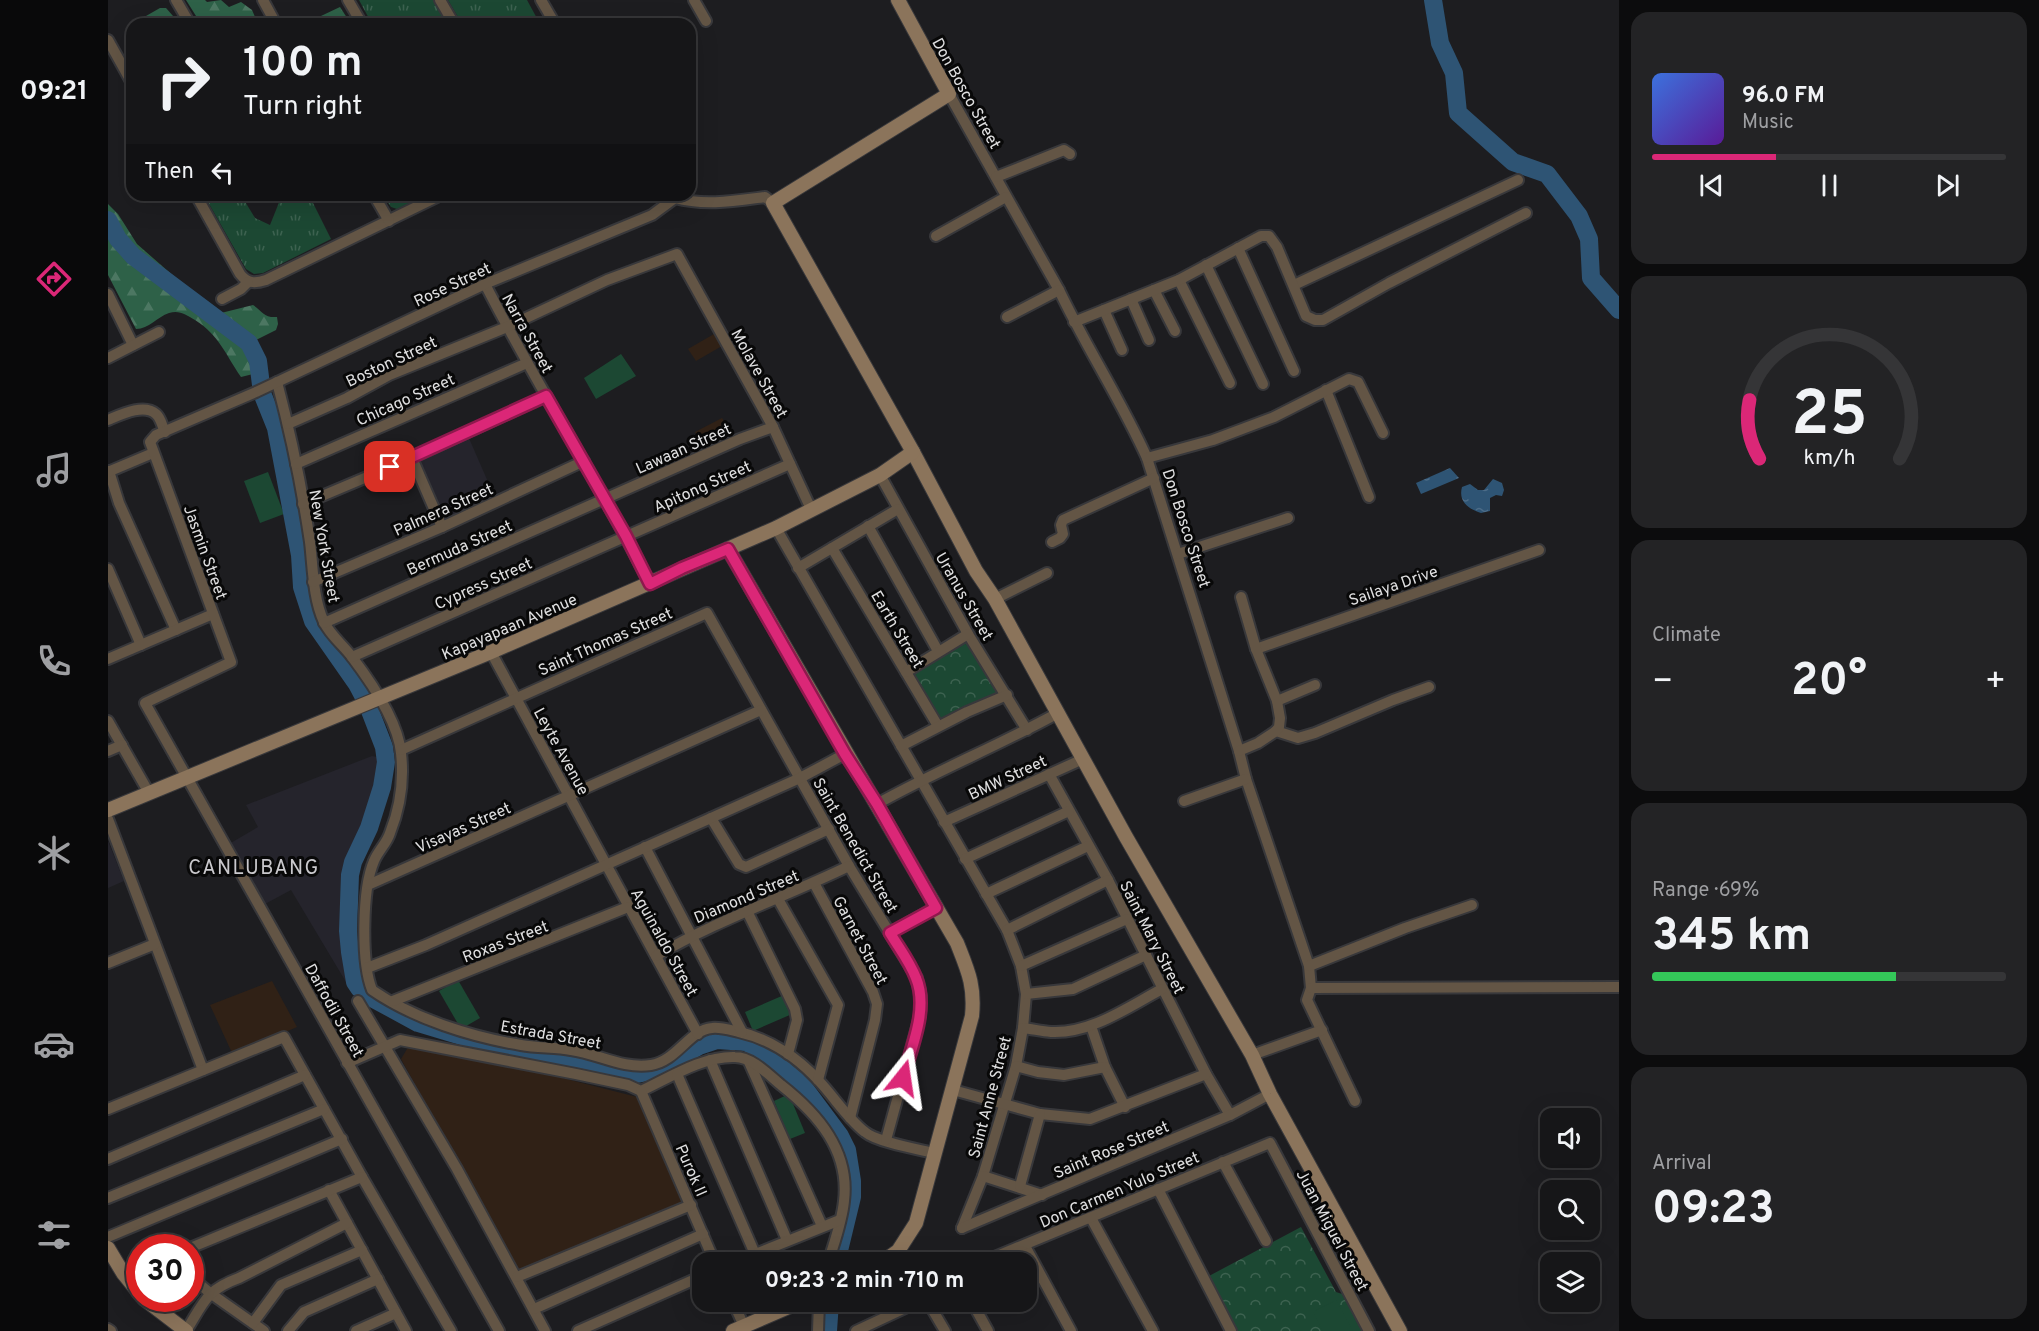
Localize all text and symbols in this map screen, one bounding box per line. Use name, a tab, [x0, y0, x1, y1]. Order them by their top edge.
street label: Don Bosco Street	[926, 35, 1004, 153]
text: 100 m	[243, 38, 362, 91]
icon: right	[144, 42, 222, 120]
text: 09:21	[20, 75, 88, 109]
text: 96.0 FM	[1742, 83, 1825, 110]
text: Turn right	[243, 90, 362, 124]
text: Music	[1742, 110, 1794, 136]
icon: left	[206, 156, 239, 189]
text: Then	[144, 159, 194, 186]
icon: previous	[1695, 169, 1728, 202]
icon: pause	[1813, 169, 1846, 202]
icon: next	[1931, 169, 1964, 202]
icon: directions	[33, 258, 75, 300]
street label: Rose Street	[411, 259, 495, 312]
street label: Narra Street	[496, 291, 556, 377]
street label: Molave Street	[726, 326, 791, 422]
street label: Boston Street	[343, 333, 441, 393]
street label: Chicago Street	[354, 370, 458, 431]
text: 25	[1791, 378, 1867, 457]
street label: Lawaan Street	[633, 420, 735, 480]
pin	[364, 441, 415, 492]
text: km/h	[1803, 445, 1855, 472]
icon: music	[33, 449, 75, 491]
icon: arrive	[373, 450, 406, 483]
street label: Apitong Street	[651, 457, 755, 518]
street label: Don Bosco Street	[1156, 467, 1214, 591]
street label: Palmera Street	[391, 480, 497, 542]
street label: New York Street	[303, 488, 343, 604]
street label: Jasmin Street	[178, 503, 230, 603]
street label: Bermuda Street	[404, 517, 516, 581]
street label: Uranus Street	[930, 549, 997, 645]
street label: Cypress Street	[432, 554, 536, 615]
street label: Sailaya Drive	[1346, 562, 1441, 611]
street label: Earth Street	[865, 588, 927, 673]
street label: Kapayapaan Avenue	[439, 590, 581, 665]
street label: Saint Thomas Street	[536, 604, 676, 681]
text: Climate	[1652, 623, 1721, 649]
icon: phone	[33, 640, 75, 682]
text: 20°	[1791, 654, 1867, 711]
text: −	[1652, 662, 1673, 704]
text: +	[1985, 662, 2006, 704]
street label: Leyte Avenue	[528, 705, 593, 799]
street label: BMW Street	[966, 752, 1050, 806]
street label: Saint Benedict Street	[807, 775, 901, 917]
street label: Visayas Street	[413, 799, 515, 859]
icon: climate	[33, 832, 75, 874]
district label: CANLUBANG	[188, 856, 320, 882]
street label: Diamond Street	[691, 867, 802, 929]
street label: Saint Mary Street	[1114, 878, 1188, 998]
text: Range · 69%	[1652, 878, 1759, 904]
street label: Aguinaldo Street	[625, 886, 701, 1000]
street label: Garnet Street	[828, 893, 891, 989]
text: 345 km	[1652, 909, 1811, 966]
street label: Roxas Street	[460, 917, 552, 968]
street label: Daffodil Street	[299, 961, 367, 1061]
street label: Estrada Street	[499, 1017, 603, 1055]
icon: car	[33, 1023, 75, 1065]
street label: Saint Anne Street	[965, 1034, 1017, 1161]
position arrow	[871, 1046, 935, 1110]
map controls	[1540, 1108, 1600, 1312]
button: sound	[1540, 1108, 1600, 1168]
street label: Saint Rose Street	[1051, 1118, 1172, 1184]
street label: Purok II	[670, 1142, 710, 1200]
street label: Don Carmen Yulo Street	[1037, 1148, 1203, 1234]
text: Arrival	[1652, 1151, 1712, 1177]
street label: Juan Miguel Street	[1291, 1167, 1372, 1295]
button: search	[1540, 1180, 1600, 1240]
text: 09:23	[1652, 1182, 1775, 1239]
icon: filters	[33, 1214, 75, 1256]
speed limit sign: 30	[126, 1234, 204, 1312]
button: layers	[1540, 1252, 1600, 1312]
text: 09:23 · 2 min · 710 m	[765, 1268, 964, 1295]

